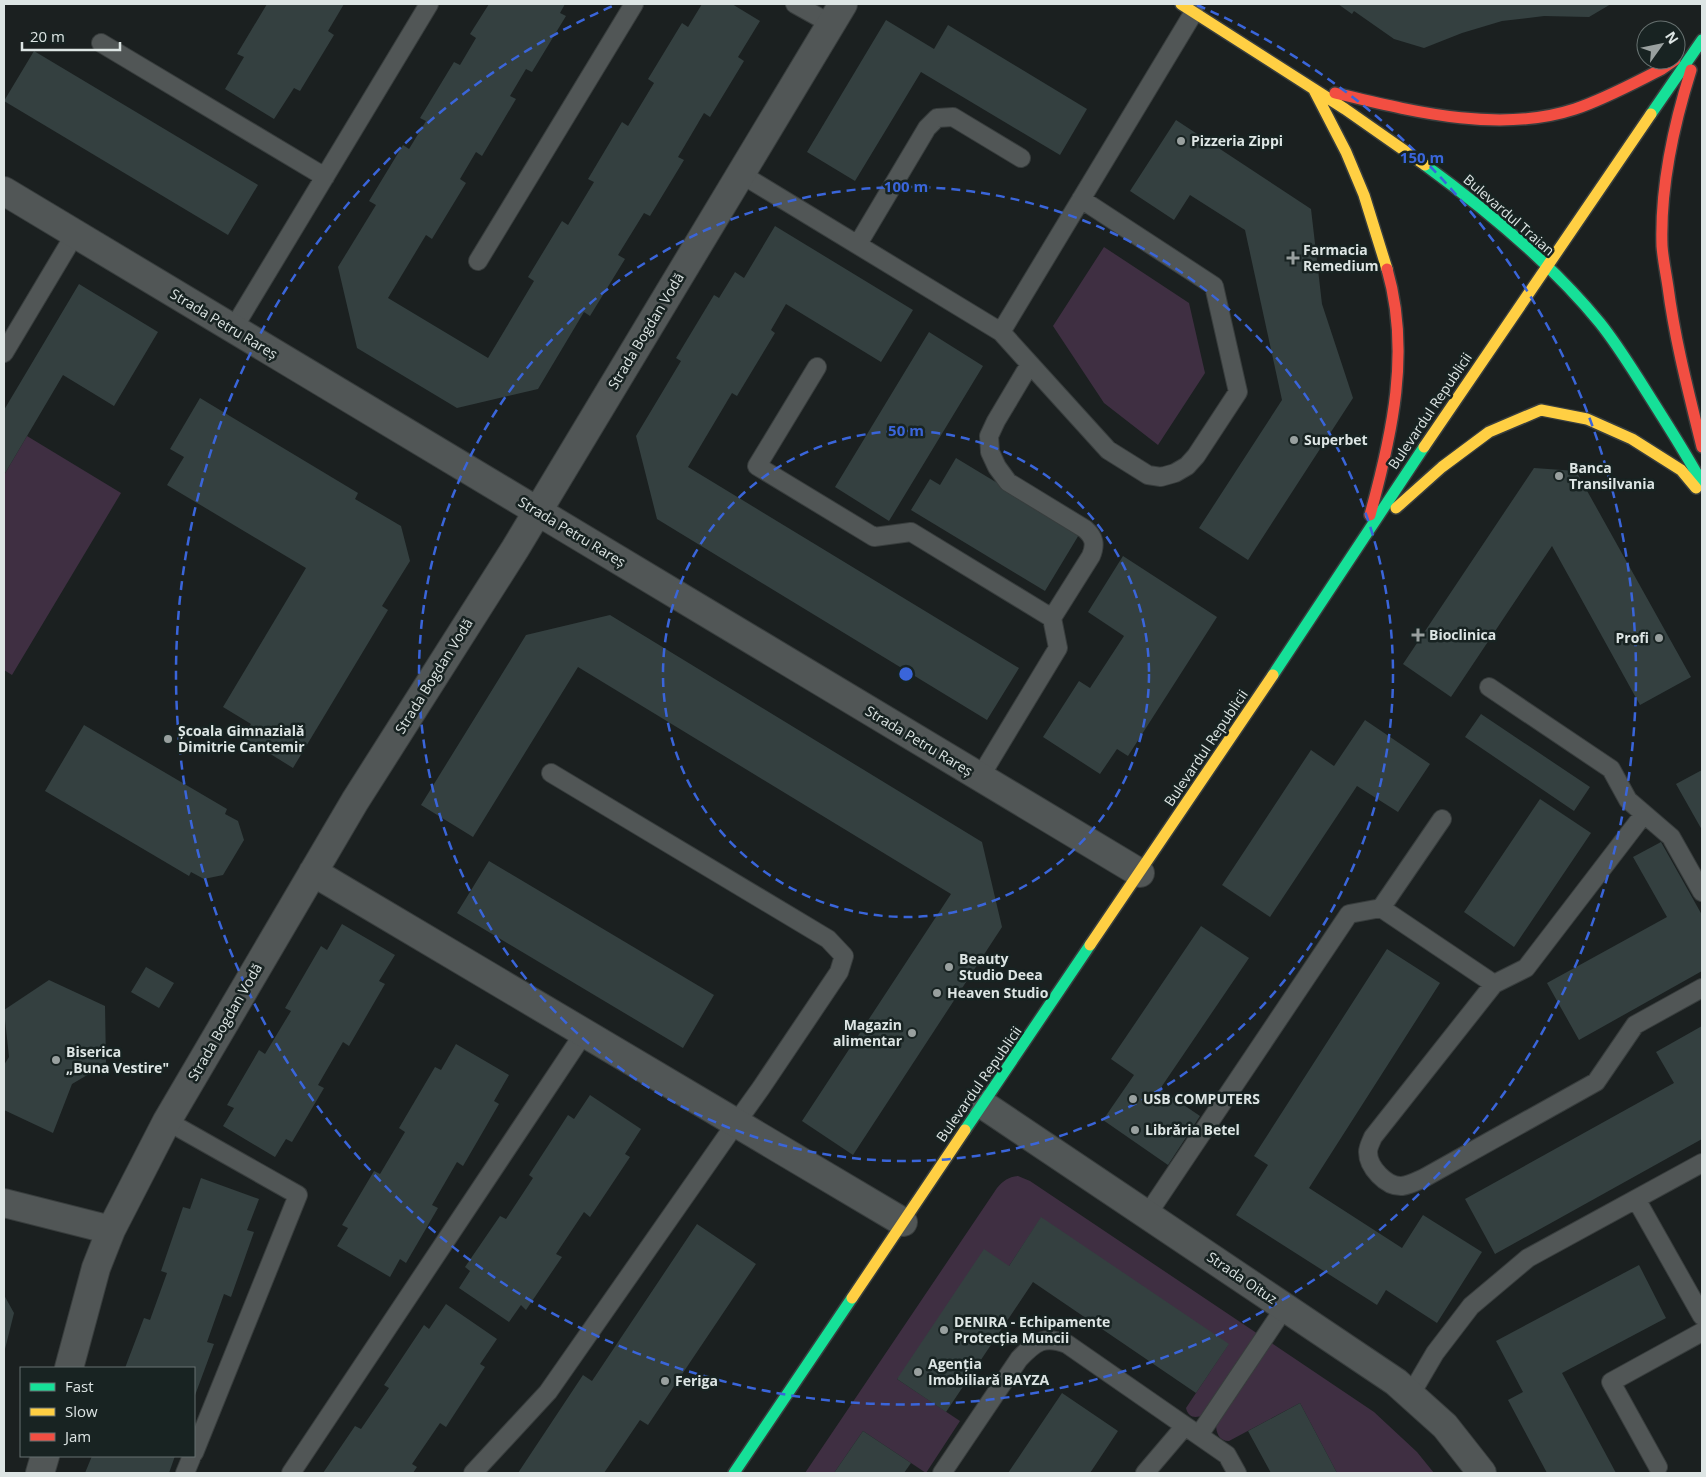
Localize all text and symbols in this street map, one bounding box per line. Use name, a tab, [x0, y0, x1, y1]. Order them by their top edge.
scale bar	[22, 20, 120, 52]
north arrow	[1636, 20, 1686, 70]
text: 20 m	[30, 26, 65, 46]
text: N	[1661, 28, 1683, 48]
place label: Pizzeria Zippi	[1191, 131, 1283, 150]
marker: Pizzeria Zippi	[1175, 135, 1187, 147]
text: 150 m	[1400, 147, 1444, 167]
street label: Bulevardul Traian	[1460, 170, 1559, 260]
text: 100 m	[884, 176, 928, 196]
place label: Farmacia Remedium	[1303, 240, 1379, 275]
marker: Farmacia Remedium	[1287, 252, 1299, 264]
street label: Strada Bogdan Vodă	[603, 269, 688, 393]
street label: Strada Petru Rareș	[167, 284, 282, 363]
street label: Bulevardul Republicii	[1383, 349, 1476, 473]
text: 50 m	[888, 420, 924, 440]
place label: Superbet	[1304, 430, 1368, 449]
marker: Superbet	[1288, 434, 1300, 446]
place label: Banca Transilvania	[1569, 458, 1655, 493]
marker: Banca Transilvania	[1553, 470, 1565, 482]
street label: Strada Petru Rareș	[515, 492, 630, 571]
street label: Strada Bogdan Vodă	[390, 614, 477, 737]
place label: Bioclinica	[1429, 625, 1496, 644]
marker: Bioclinica	[1411, 628, 1425, 642]
place label: Profi	[1615, 628, 1649, 647]
marker: Profi	[1653, 632, 1665, 644]
centre of rings	[897, 665, 915, 683]
street label: Bulevardul Republicii	[1159, 686, 1252, 810]
street label: Strada Petru Rareș	[862, 701, 977, 780]
place label: Școala Gimnazială Dimitrie Cantemir	[178, 721, 305, 756]
marker: Școala Gimnazială Dimitrie Cantemir	[162, 733, 174, 745]
place label: Beauty Studio Deea	[959, 949, 1043, 984]
street label: Strada Bogdan Vodă	[183, 959, 266, 1084]
marker: Beauty Studio Deea	[943, 961, 955, 973]
place label: Heaven Studio	[947, 983, 1049, 1002]
marker: Heaven Studio	[931, 987, 943, 999]
place label: Magazin alimentar	[833, 1015, 903, 1050]
street label: Bulevardul Republicii	[932, 1022, 1026, 1145]
marker: Magazin alimentar	[906, 1027, 918, 1039]
place label: Biserica „Buna Vestire"	[66, 1042, 169, 1077]
marker: Biserica „Buna Vestire"	[50, 1054, 62, 1066]
place label: USB COMPUTERS	[1143, 1089, 1260, 1108]
marker: USB COMPUTERS	[1127, 1093, 1139, 1105]
place label: Librăria Betel	[1145, 1120, 1240, 1139]
marker: Librăria Betel	[1129, 1124, 1141, 1136]
street label: Strada Oituz	[1204, 1247, 1281, 1308]
place label: DENIRA - Echipamente Protecția Muncii	[954, 1312, 1110, 1347]
marker: DENIRA - Echipamente Protecția Muncii	[938, 1324, 950, 1336]
place label: Agenția Imobiliară BAYZA	[928, 1354, 1050, 1389]
marker: Agenția Imobiliară BAYZA	[912, 1366, 924, 1378]
legend	[20, 1367, 195, 1457]
place label: Feriga	[675, 1371, 718, 1390]
marker: Feriga	[659, 1375, 671, 1387]
text: Fast	[65, 1376, 94, 1396]
text: Slow	[65, 1401, 98, 1421]
text: Jam	[63, 1426, 91, 1446]

